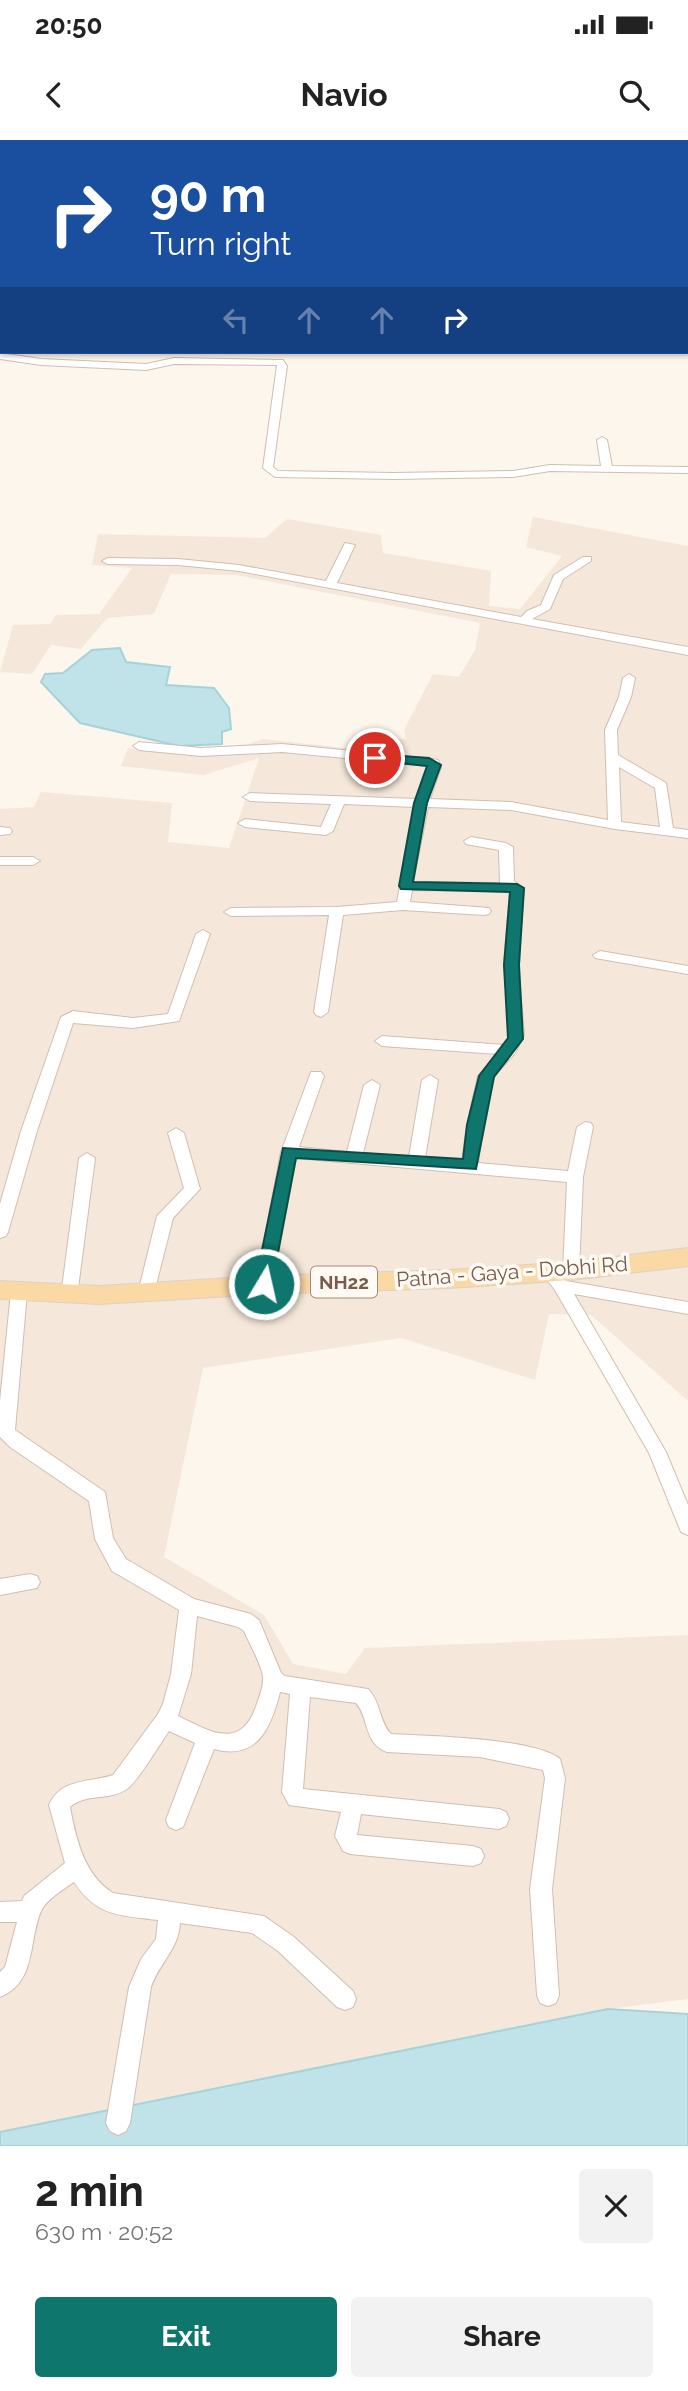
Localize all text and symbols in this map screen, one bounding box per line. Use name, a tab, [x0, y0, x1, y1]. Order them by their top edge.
text: 20:50	[35, 10, 102, 40]
icon: back	[35, 76, 73, 114]
text: Navio	[300, 76, 388, 113]
icon: search	[615, 76, 653, 114]
text: 90 m	[150, 166, 266, 223]
icon: right	[35, 168, 126, 259]
text: Turn right	[150, 225, 291, 262]
icon: left	[217, 301, 255, 339]
icon: ahead	[290, 301, 328, 339]
icon: ahead	[363, 301, 401, 339]
icon: right	[436, 301, 474, 339]
pin	[345, 728, 405, 788]
icon: arrive	[356, 739, 394, 777]
position arrow	[227, 1247, 301, 1321]
street label: Patna - Gaya - Dobhi Rd	[395, 1251, 629, 1292]
road number: NH22	[311, 1266, 377, 1298]
text: 2 min	[35, 2167, 144, 2216]
button: close	[579, 2169, 653, 2243]
text: 630 m · 20:52	[35, 2218, 173, 2245]
button: Exit	[35, 2297, 337, 2377]
button: Share	[351, 2297, 653, 2377]

